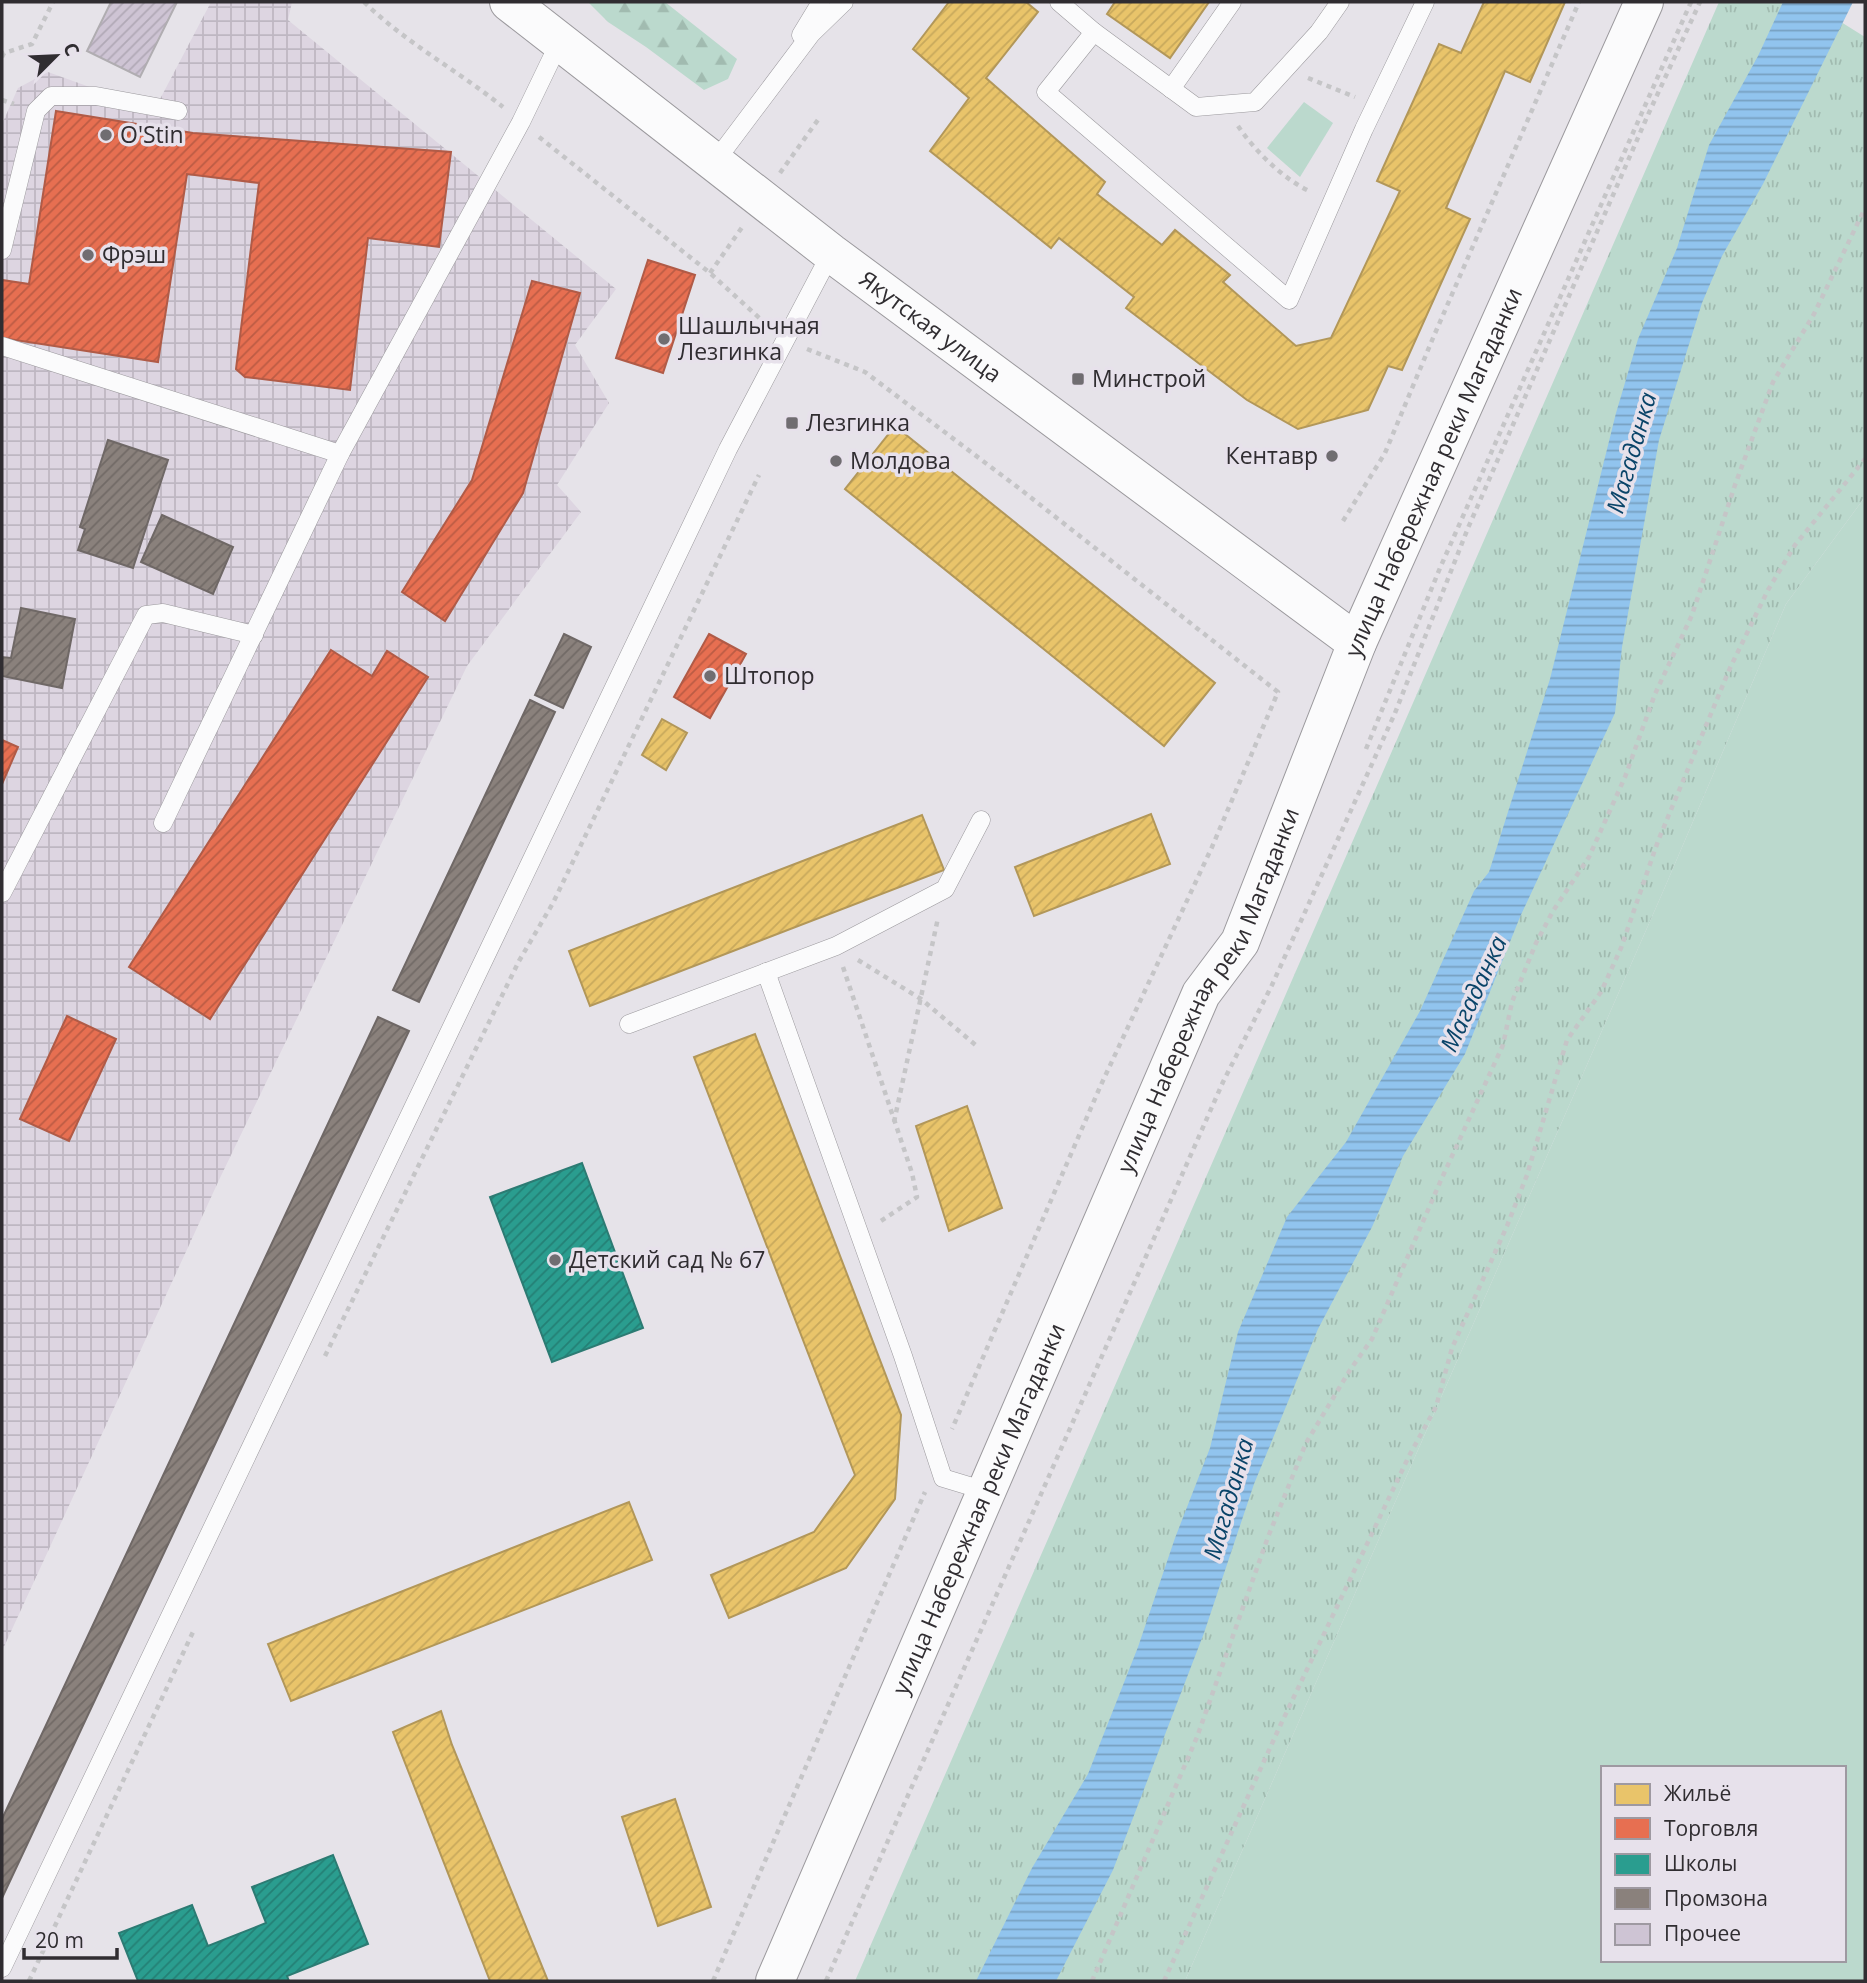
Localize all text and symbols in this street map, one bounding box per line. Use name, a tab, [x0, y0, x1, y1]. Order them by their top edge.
north arrow	[21, 21, 91, 91]
text: С	[57, 38, 86, 60]
place label: O'Stin	[120, 118, 184, 150]
marker: O'Stin	[98, 127, 114, 143]
place label: Фрэш	[102, 238, 166, 270]
marker: Фрэш	[80, 247, 96, 263]
street label: Якутская улица	[853, 262, 1009, 389]
street label: улица Набережная реки Магаданки	[1336, 282, 1529, 661]
place label: Шашлычная Лезгинка	[678, 309, 820, 367]
marker: Шашлычная Лезгинка	[656, 331, 672, 347]
place label: Минстрой	[1092, 362, 1206, 394]
marker: Минстрой	[1070, 371, 1086, 387]
water label: Магаданка	[1598, 388, 1664, 517]
place label: Лезгинка	[806, 406, 910, 438]
marker: Лезгинка	[784, 415, 800, 431]
place label: Кентавр	[1226, 439, 1318, 471]
place label: Молдова	[850, 444, 951, 476]
marker: Кентавр	[1324, 448, 1340, 464]
marker: Молдова	[828, 453, 844, 469]
place label: Штопор	[724, 659, 815, 691]
marker: Штопор	[702, 668, 718, 684]
street label: улица Набережная реки Магаданки	[1109, 803, 1306, 1178]
water label: Магаданка	[1431, 930, 1514, 1057]
place label: Детский сад № 67	[569, 1243, 765, 1275]
marker: Детский сад № 67	[547, 1252, 563, 1268]
street label: улица Набережная реки Магаданки	[884, 1318, 1072, 1699]
water label: Магаданка	[1195, 1434, 1261, 1563]
legend	[1601, 1766, 1846, 1962]
text: Жильё	[1664, 1779, 1731, 1807]
text: Торговля	[1664, 1814, 1758, 1842]
text: Школы	[1664, 1849, 1737, 1877]
text: Промзона	[1664, 1884, 1768, 1912]
scale bar	[24, 1916, 117, 1960]
text: Прочее	[1664, 1919, 1741, 1947]
text: 20 m	[35, 1926, 84, 1954]

